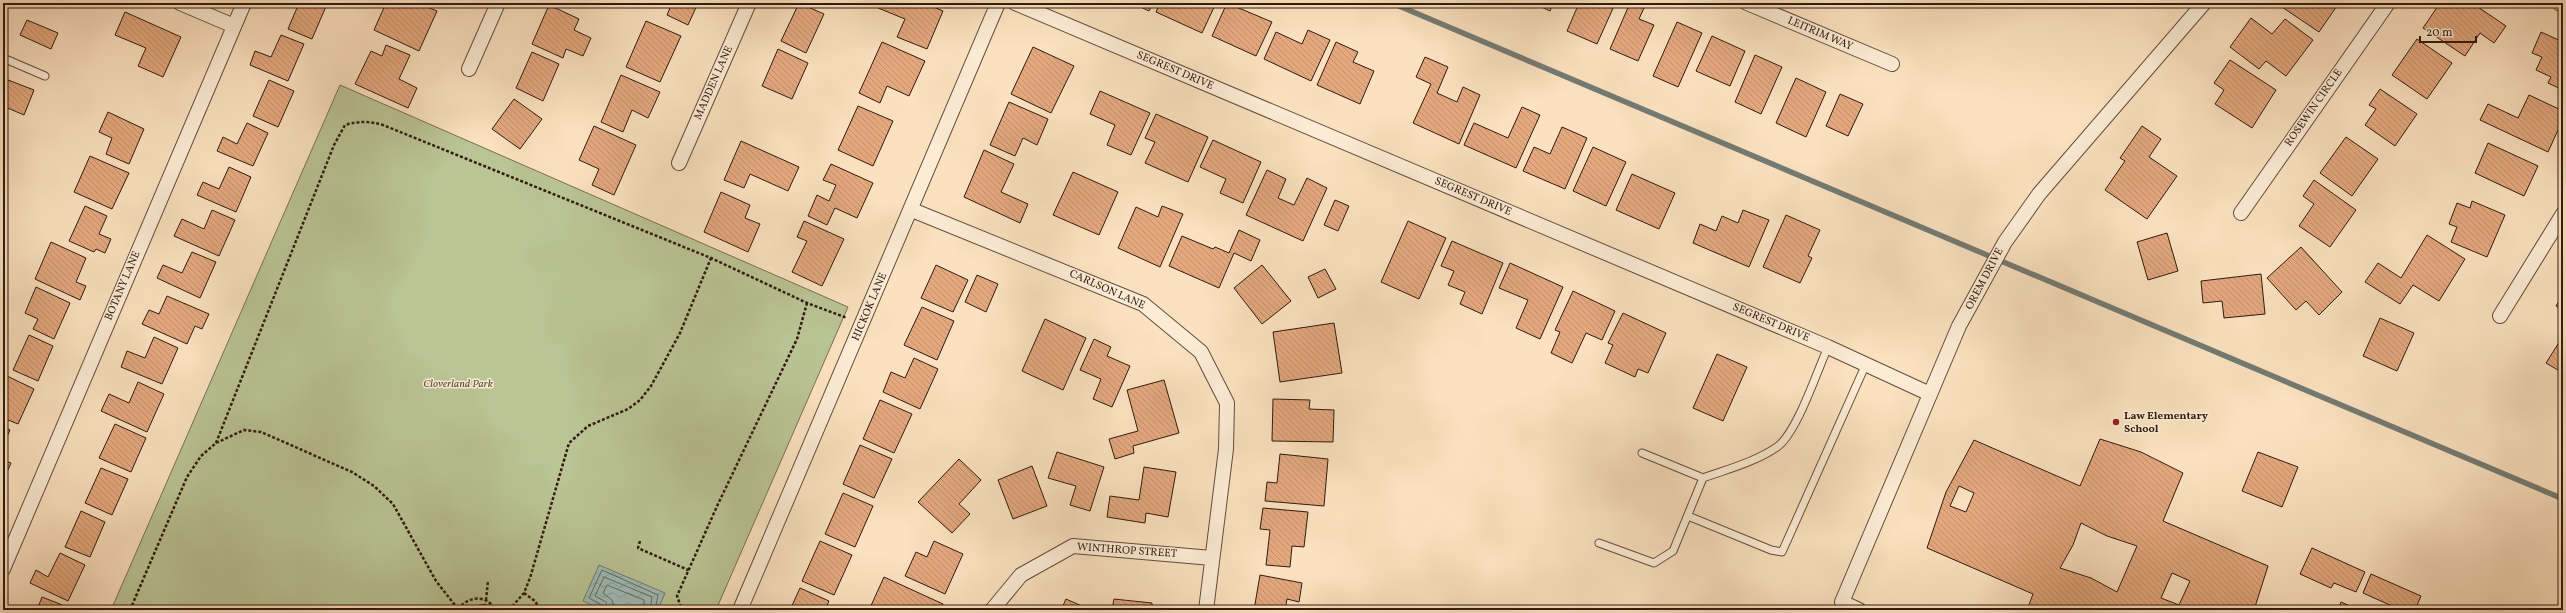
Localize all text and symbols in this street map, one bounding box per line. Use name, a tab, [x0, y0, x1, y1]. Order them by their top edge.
street label: LEITRIM WAY	[1785, 13, 1855, 55]
scale bar	[2420, 18, 2476, 44]
text: 20 m	[2426, 25, 2453, 41]
street label: MADDEN LANE	[691, 43, 737, 122]
street label: SEGREST DRIVE	[1134, 48, 1216, 94]
street label: ROSEWIN CIRCLE	[2282, 66, 2347, 150]
street label: SEGREST DRIVE	[1432, 174, 1514, 220]
street label: OREM DRIVE	[1962, 245, 2008, 313]
street label: BOTANY LANE	[102, 249, 144, 323]
street label: CARLSON LANE	[1067, 267, 1148, 314]
street label: HICKOK LANE	[849, 270, 891, 343]
street label: SEGREST DRIVE	[1730, 300, 1812, 346]
park label: Cloverland Park	[423, 377, 493, 392]
place label: Law Elementary School	[2124, 409, 2209, 437]
marker: Law Elementary School	[2111, 417, 2121, 427]
street label: WINTHROP STREET	[1076, 540, 1178, 562]

